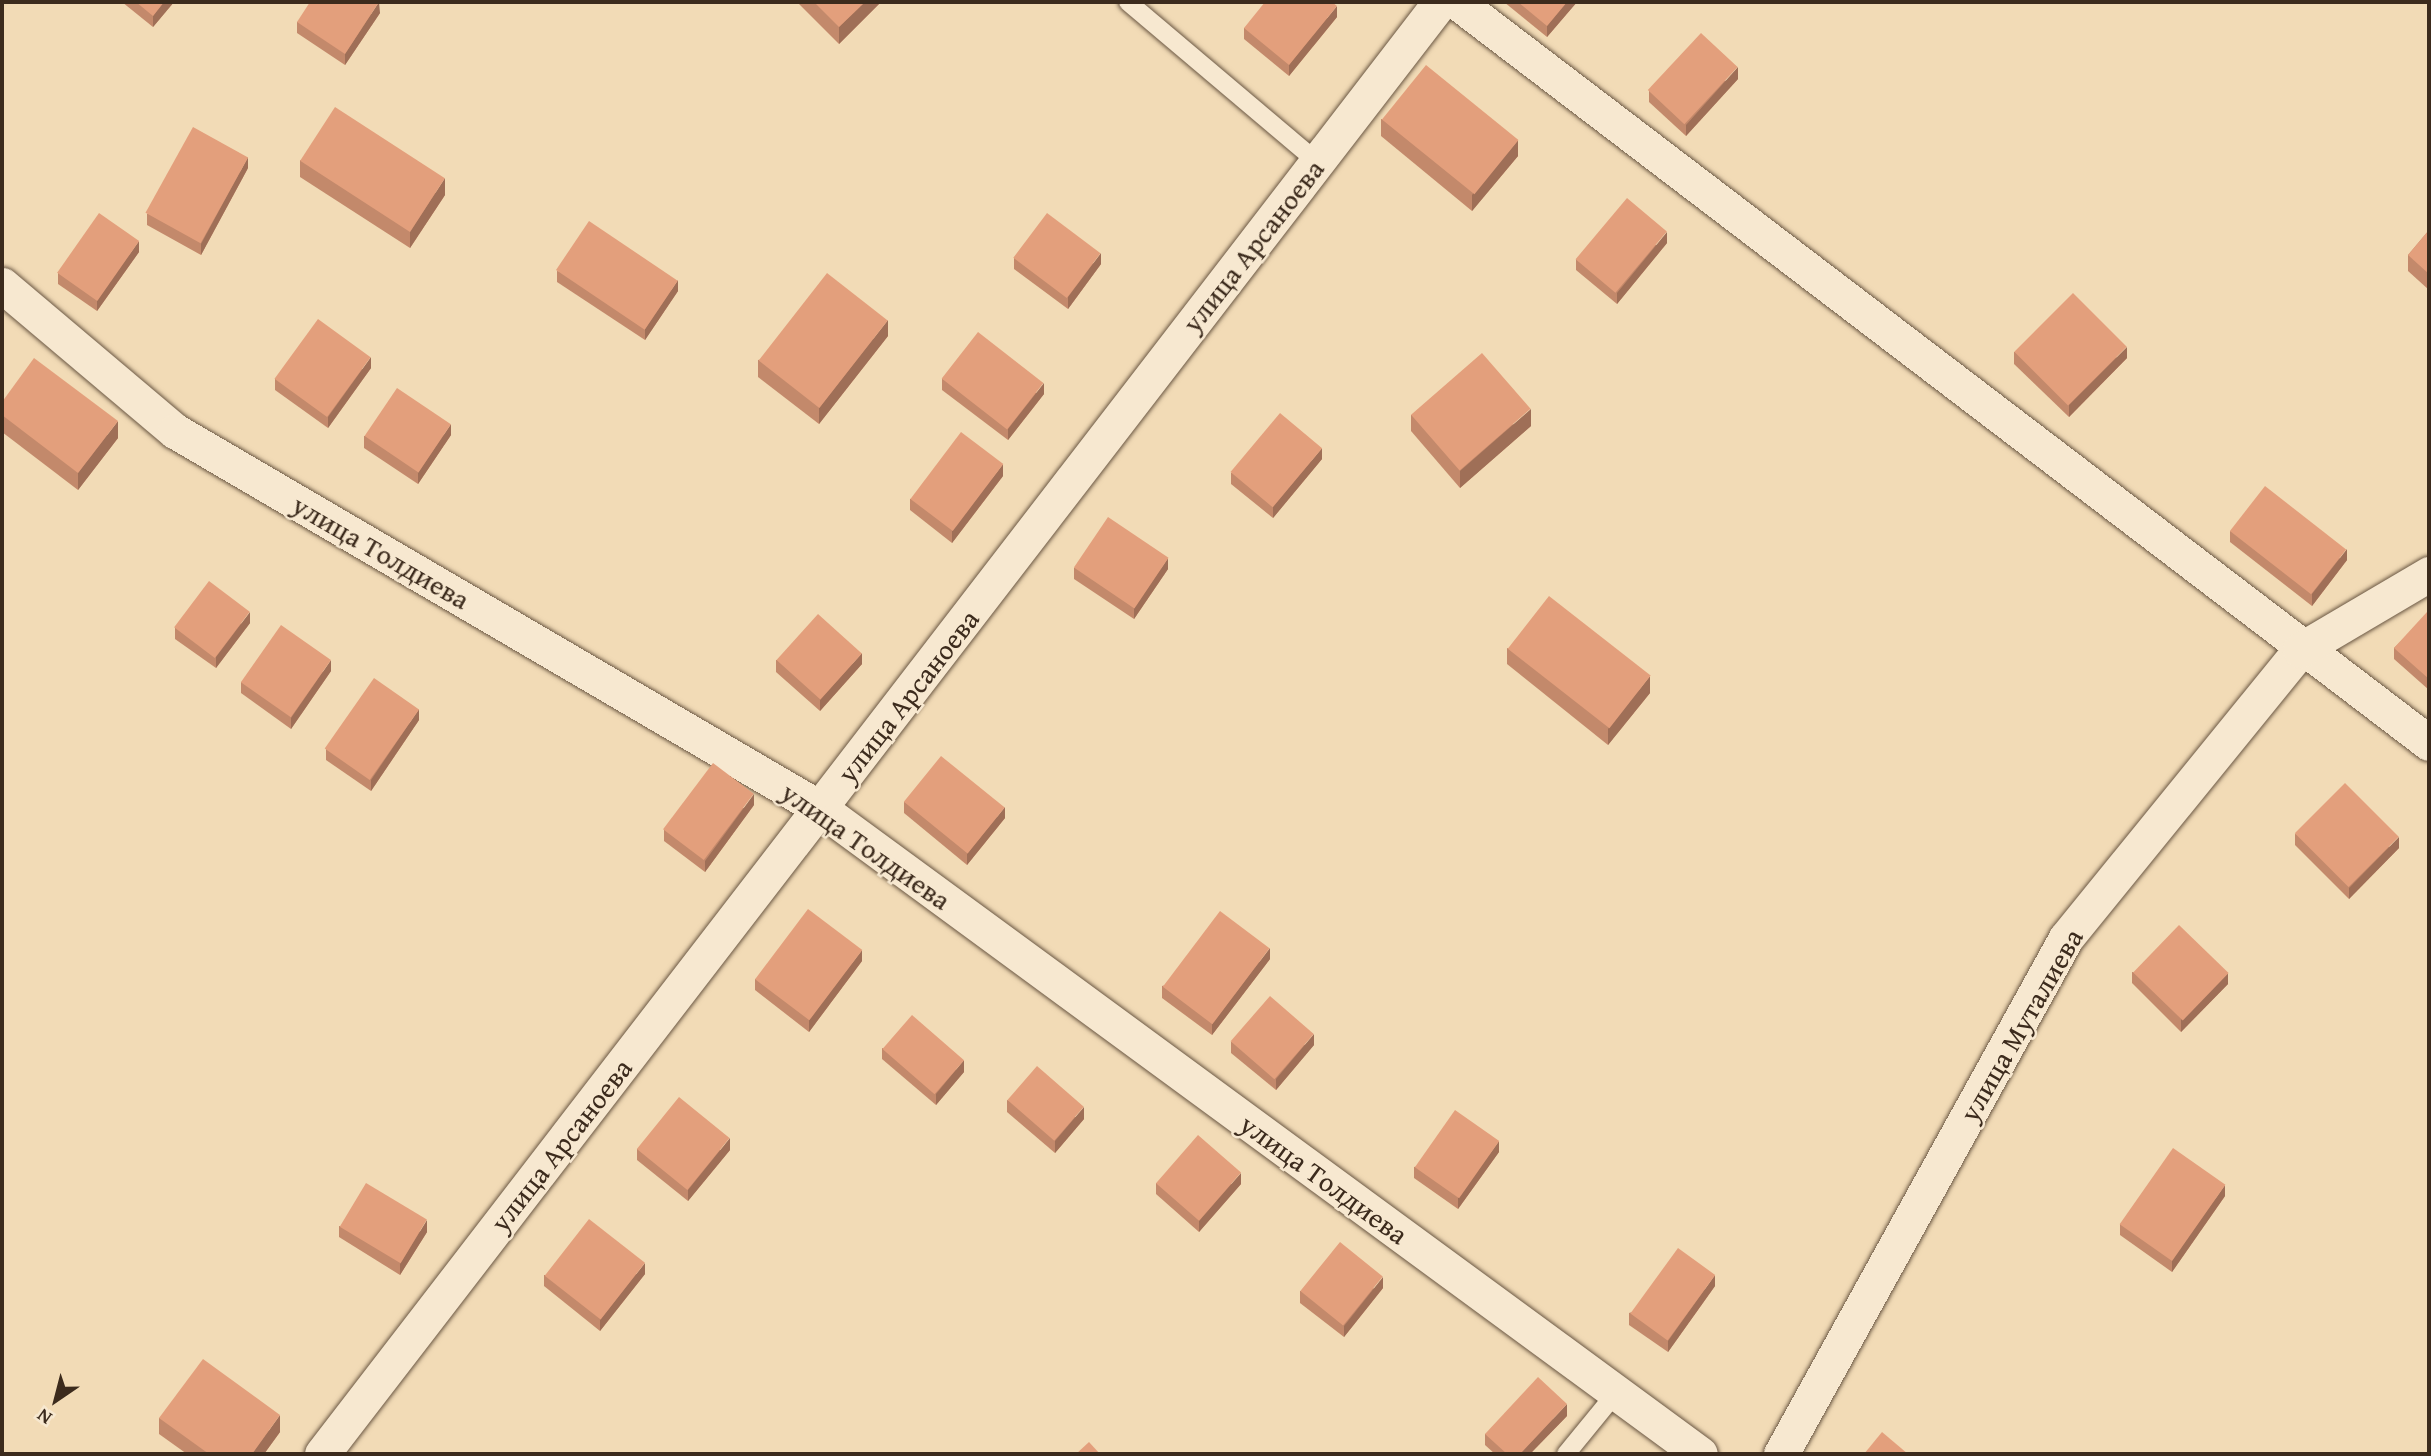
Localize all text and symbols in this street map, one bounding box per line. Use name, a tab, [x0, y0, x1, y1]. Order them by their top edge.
street label: улица Арсаноева	[1175, 153, 1331, 339]
street label: улица Толдиева	[286, 488, 476, 616]
street label: улица Арсаноева	[830, 603, 986, 789]
street label: улица Толдиева	[775, 775, 957, 917]
street label: улица Муталиева	[1952, 923, 2090, 1127]
street label: улица Арсаноева	[483, 1052, 639, 1238]
street label: улица Толдиева	[1234, 1107, 1414, 1251]
north arrow	[21, 1365, 91, 1435]
text: N	[31, 1402, 57, 1432]

